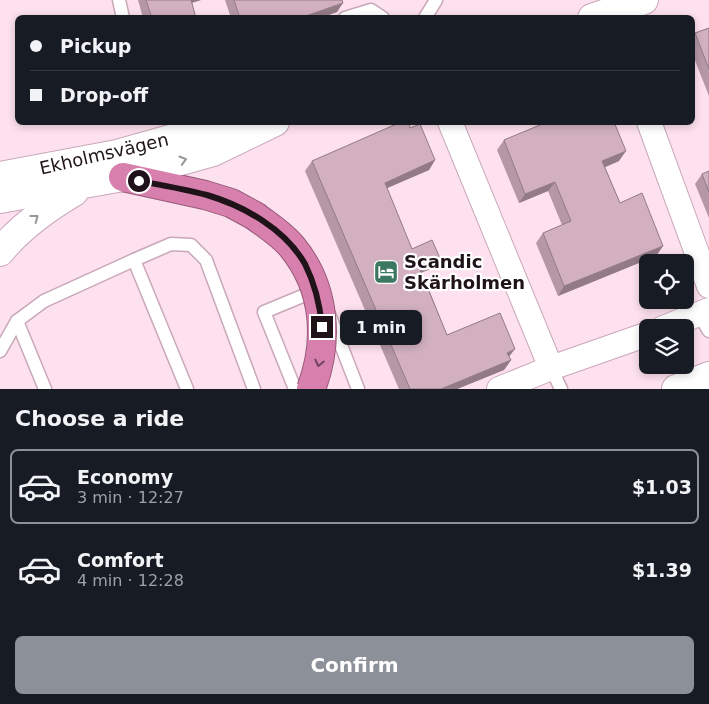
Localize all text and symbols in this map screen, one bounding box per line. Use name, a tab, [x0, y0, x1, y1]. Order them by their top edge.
text: Pickup	[60, 35, 131, 57]
text: Drop-off	[60, 84, 148, 106]
street label: Ekholmsvägen	[37, 128, 170, 179]
one-way arrow	[178, 156, 186, 166]
route start	[128, 170, 150, 192]
one-way arrow	[29, 215, 39, 224]
place label: Scandic Skärholmen	[404, 251, 525, 293]
map controls	[639, 254, 694, 374]
button: locate	[639, 254, 694, 309]
hotel icon: Scandic Skärholmen	[373, 259, 399, 285]
callout: 1 min	[340, 310, 422, 344]
route end	[311, 316, 333, 338]
text: 1 min	[356, 318, 406, 337]
button: layers	[639, 319, 694, 374]
one-way arrow	[314, 358, 325, 367]
text: Choose a ride	[15, 406, 184, 431]
icon: car	[17, 464, 62, 509]
text: Economy	[77, 466, 173, 488]
text: $1.03	[632, 476, 692, 498]
text: 3 min · 12:27	[77, 488, 184, 507]
icon: car	[17, 547, 62, 592]
text: Comfort	[77, 549, 164, 571]
text: $1.39	[632, 559, 692, 581]
text: 4 min · 12:28	[77, 571, 184, 590]
button: Confirm	[15, 636, 694, 694]

